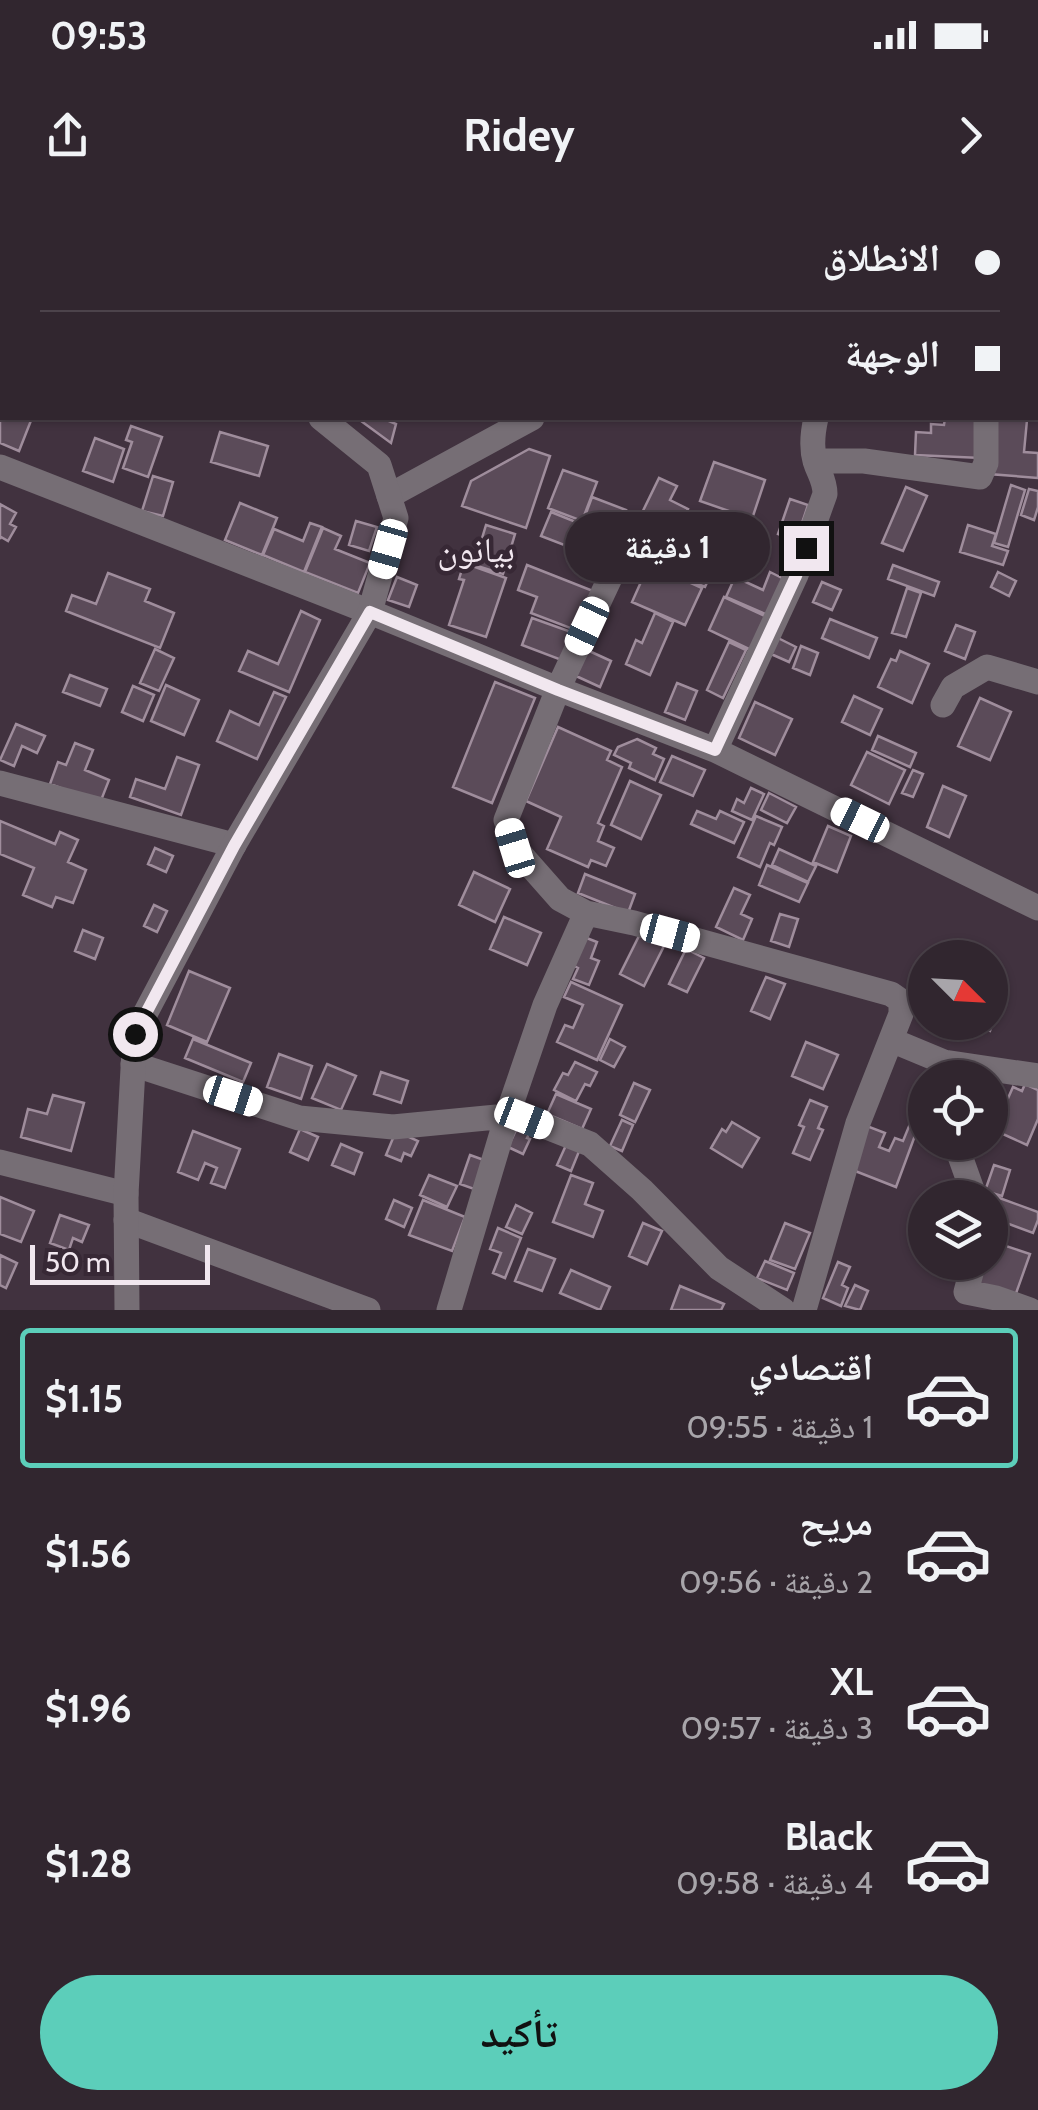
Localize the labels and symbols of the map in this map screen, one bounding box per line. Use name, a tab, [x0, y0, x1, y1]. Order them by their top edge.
callout: 1 دقيقة	[566, 513, 771, 583]
car	[365, 516, 411, 582]
route end	[784, 526, 829, 571]
district label: بيانون	[437, 528, 515, 571]
car	[561, 592, 613, 660]
car	[826, 793, 894, 847]
car	[492, 815, 538, 881]
car	[637, 911, 703, 955]
north arrow	[908, 940, 1008, 1040]
route start	[113, 1012, 158, 1057]
car	[200, 1072, 266, 1120]
car	[491, 1093, 557, 1143]
scale bar	[30, 1240, 210, 1284]

